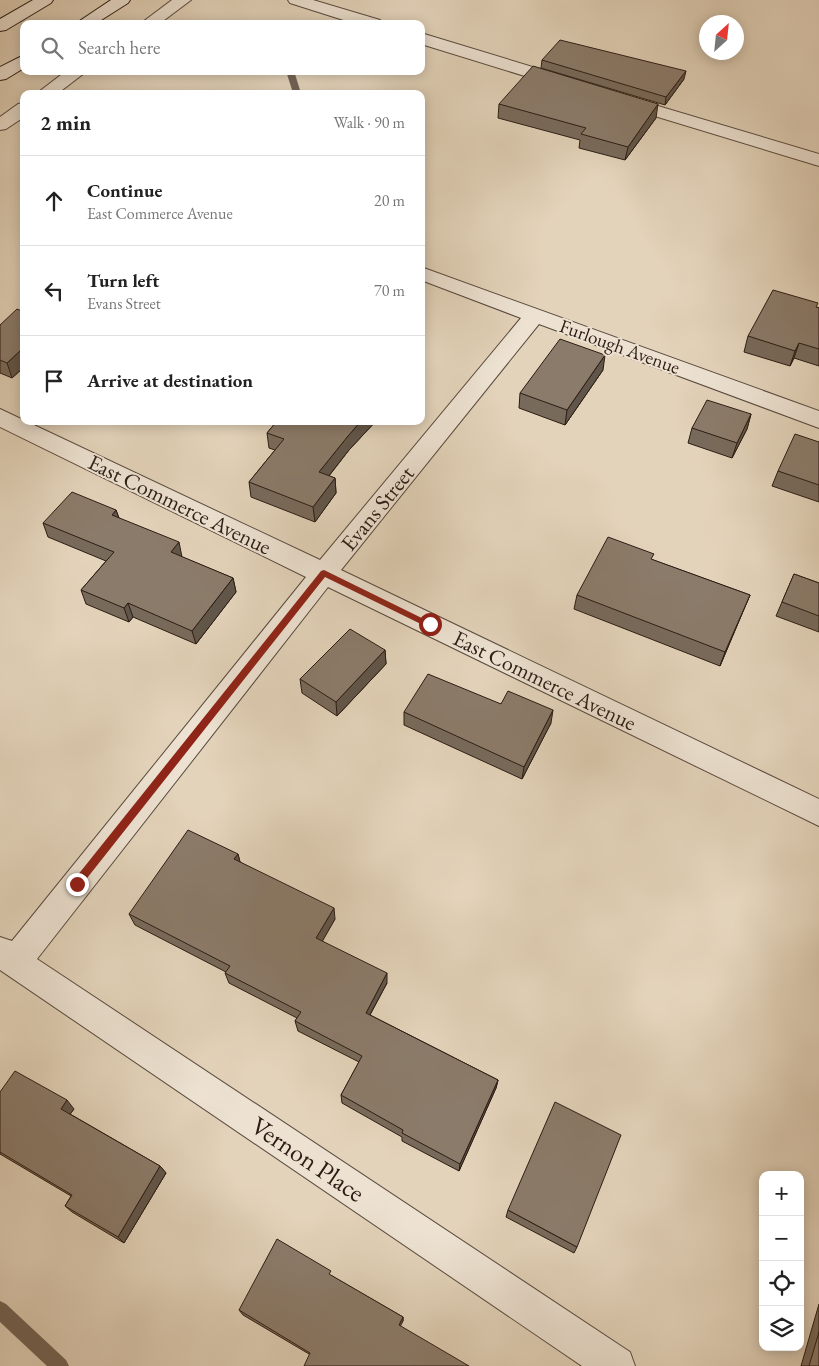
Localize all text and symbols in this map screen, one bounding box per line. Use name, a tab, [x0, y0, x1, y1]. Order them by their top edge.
north arrow	[699, 15, 744, 60]
search box	[20, 20, 425, 75]
icon: search	[38, 34, 66, 62]
text: Search here	[78, 35, 160, 60]
text: 2 min	[40, 109, 91, 136]
text: Walk · 90 m	[334, 112, 405, 133]
text: Continue	[87, 178, 162, 203]
icon: ahead	[40, 187, 68, 215]
text: 20 m	[374, 190, 405, 211]
text: East Commerce Avenue	[87, 203, 233, 224]
text: Turn left	[87, 268, 159, 293]
icon: left	[40, 277, 68, 305]
text: 70 m	[374, 280, 405, 301]
text: Evans Street	[87, 293, 161, 314]
street label: Furlough Avenue	[556, 313, 684, 380]
icon: arrive	[40, 367, 68, 395]
text: Arrive at destination	[87, 368, 253, 393]
street label: East Commerce Avenue	[83, 448, 277, 562]
street label: Evans Street	[334, 460, 421, 557]
route start	[419, 613, 442, 636]
street label: East Commerce Avenue	[448, 624, 642, 738]
route end	[66, 873, 89, 896]
street label: Vernon Place	[244, 1108, 372, 1210]
map controls	[759, 1171, 804, 1351]
button: +	[759, 1171, 804, 1216]
button: −	[759, 1216, 804, 1261]
button: locate	[759, 1261, 804, 1306]
button: layers	[759, 1306, 804, 1351]

